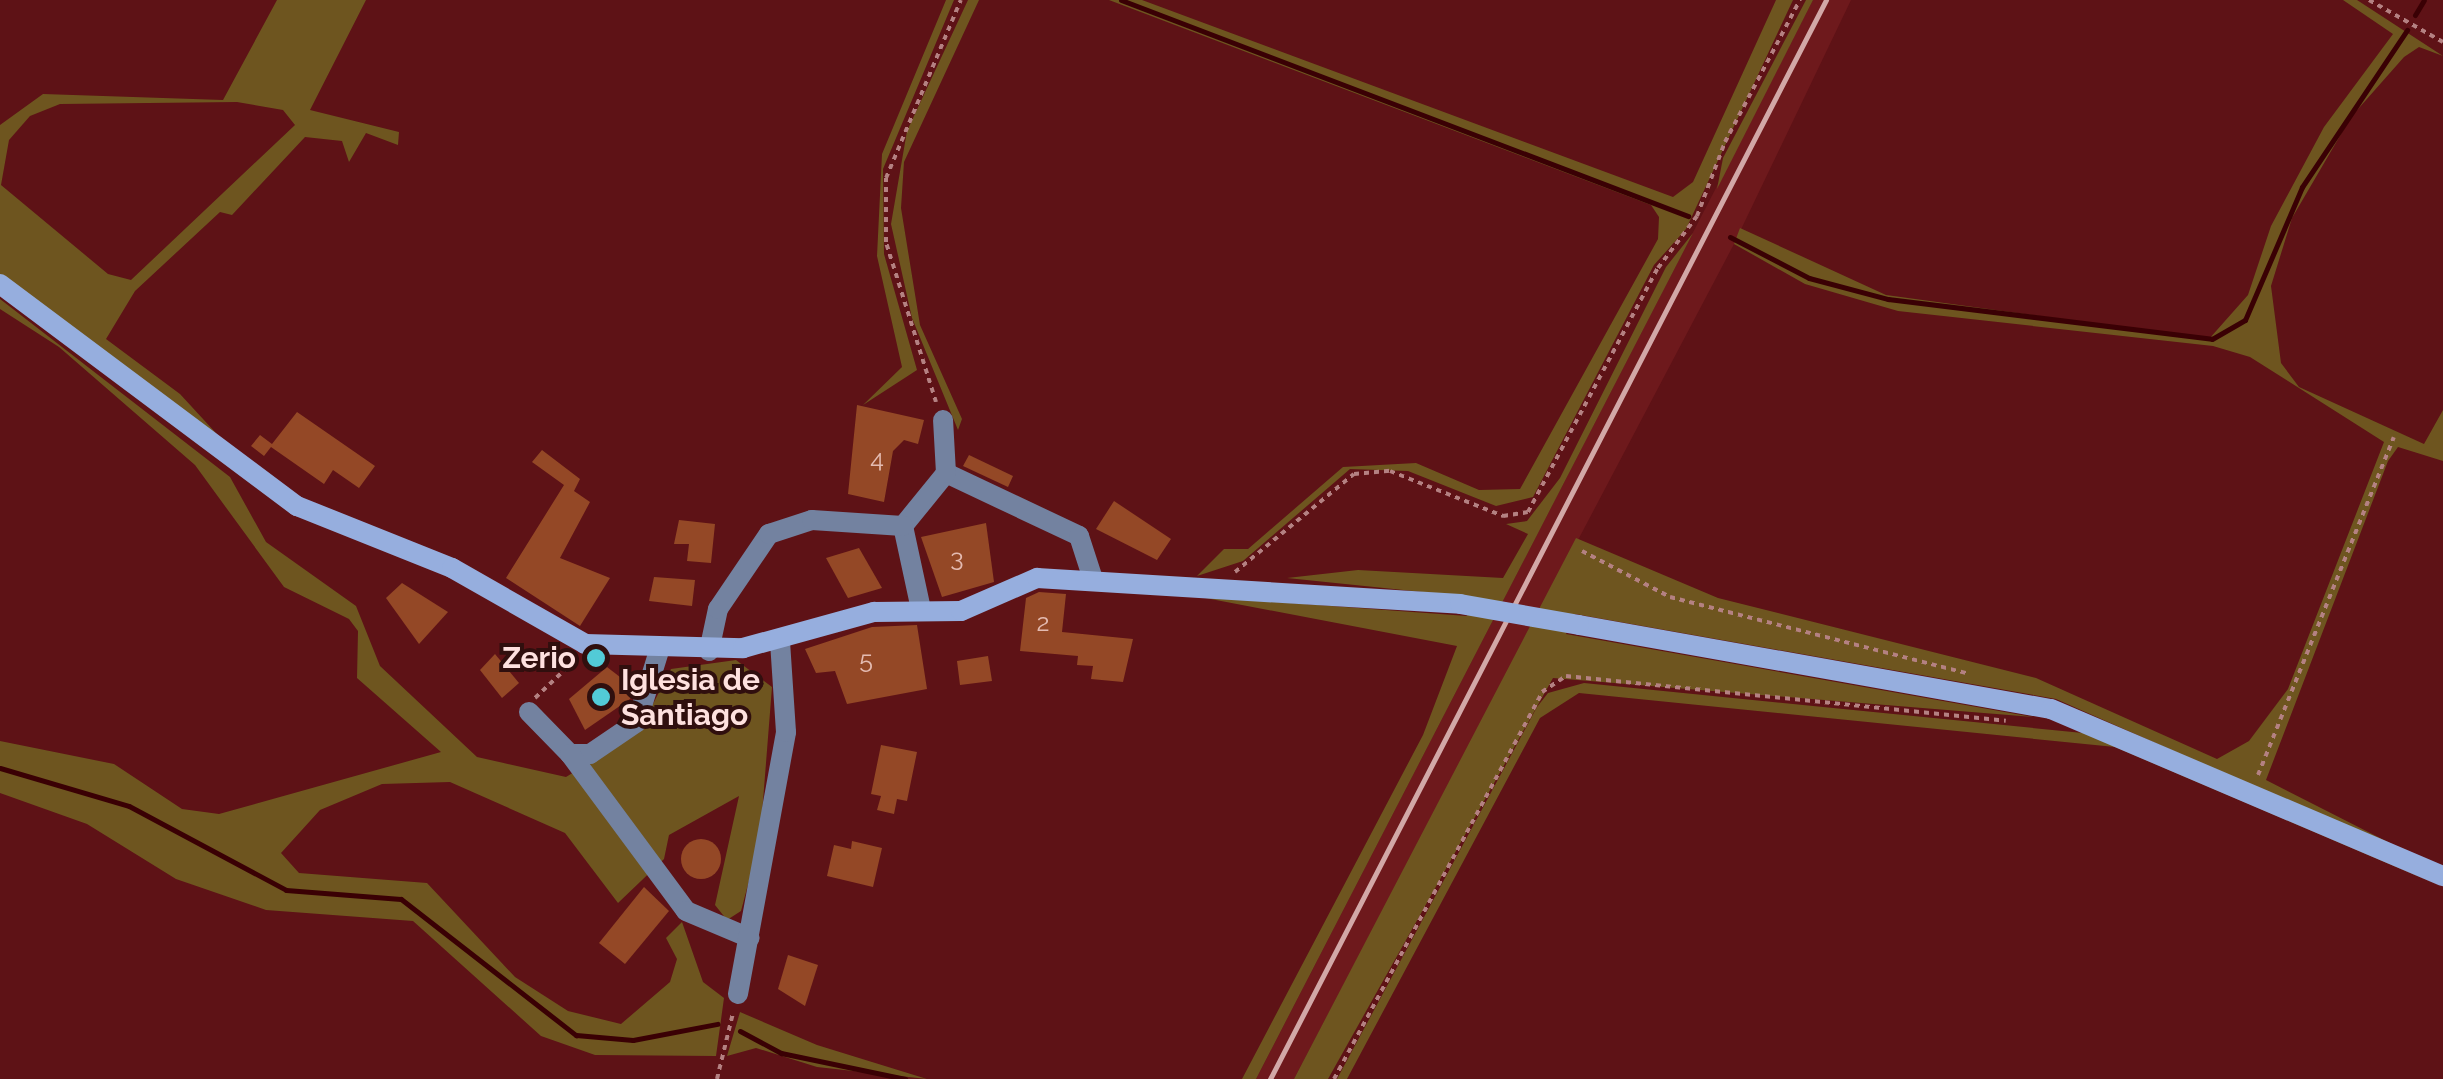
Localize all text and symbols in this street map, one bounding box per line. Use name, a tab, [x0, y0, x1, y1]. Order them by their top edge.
house number: 4	[870, 443, 884, 473]
house number: 3	[950, 542, 964, 572]
house number: 2	[1036, 607, 1050, 637]
place label: Zerio	[502, 640, 576, 676]
house number: 5	[859, 644, 873, 674]
marker: Zerio	[585, 647, 607, 669]
place label: Iglesia de Santiago	[621, 662, 760, 732]
marker: Iglesia de Santiago	[590, 686, 612, 708]

